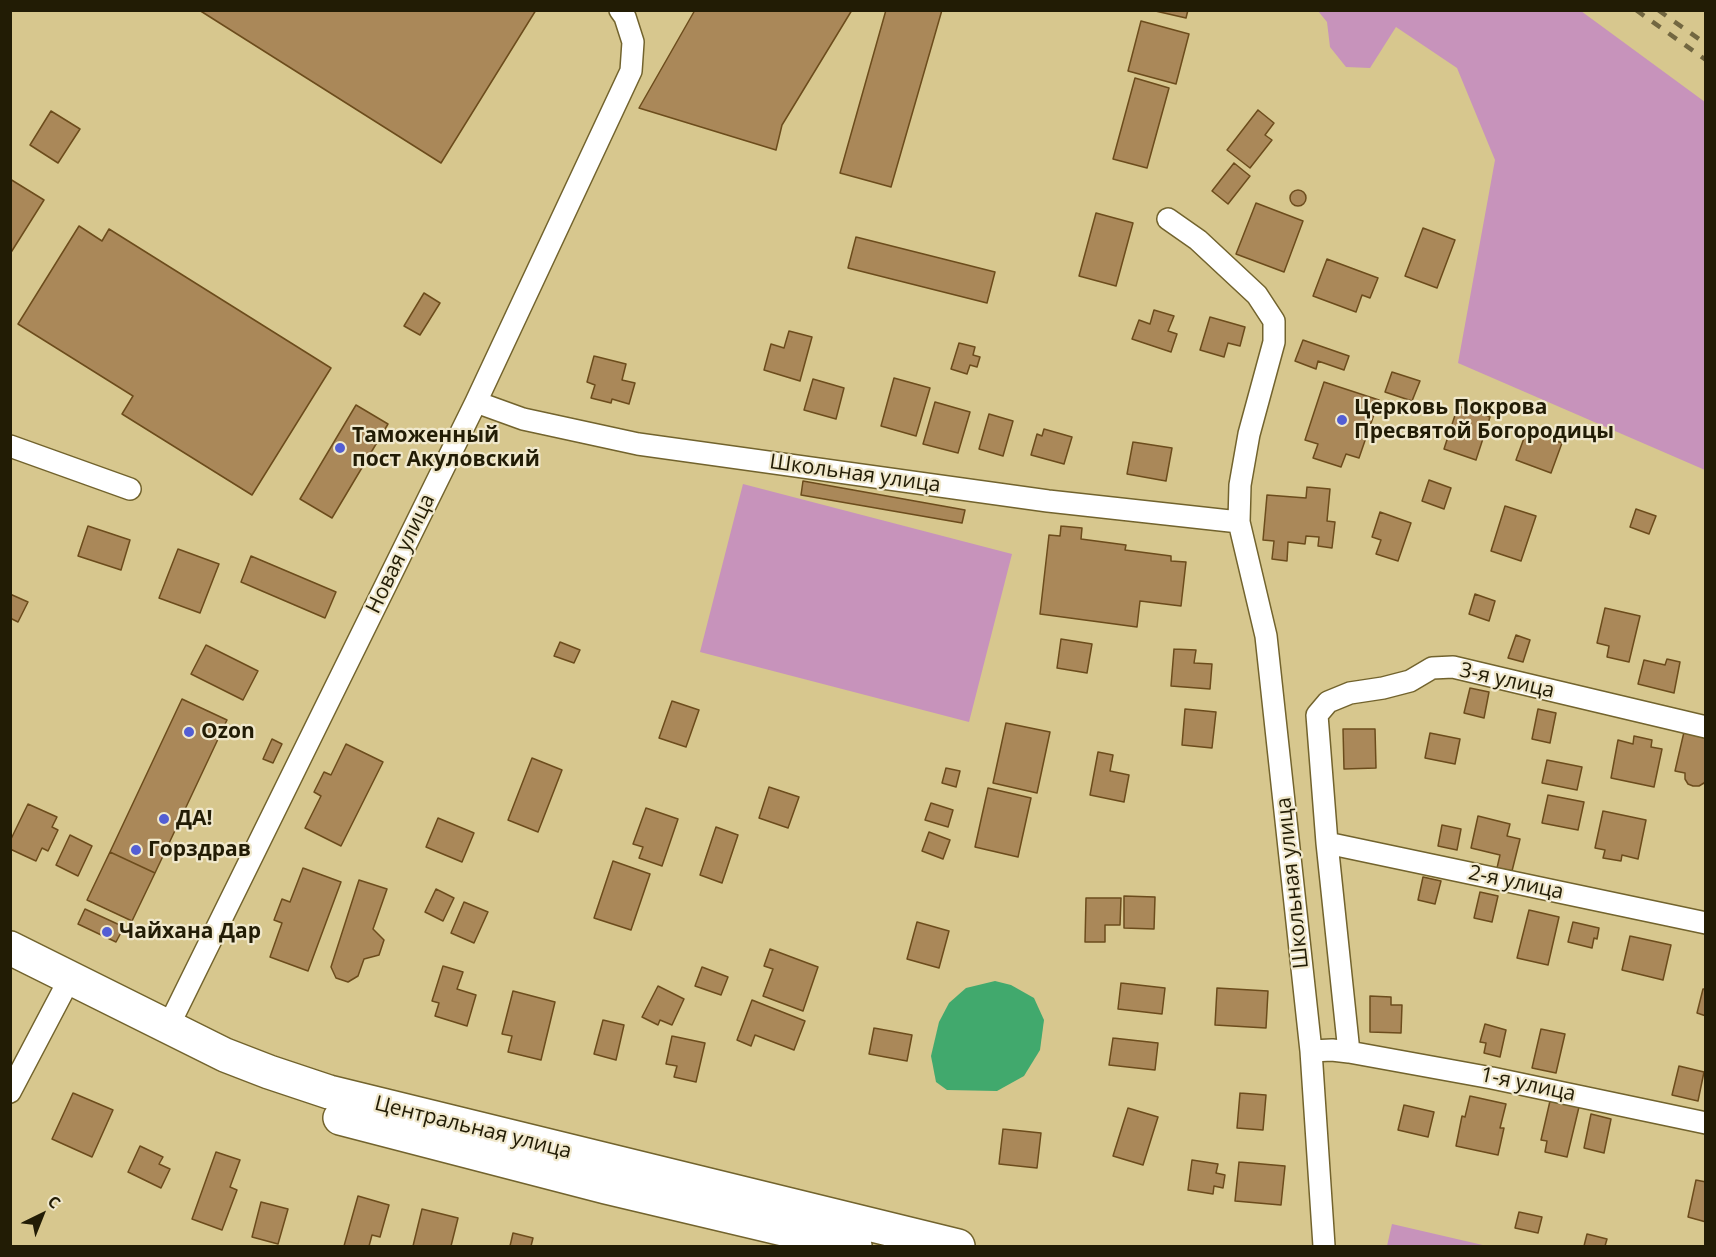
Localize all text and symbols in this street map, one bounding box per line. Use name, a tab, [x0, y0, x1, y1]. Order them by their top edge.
place label: Церковь Покрова Пресвятой Богородицы	[1354, 395, 1614, 445]
marker: Церковь Покрова Пресвятой Богородицы	[1335, 413, 1349, 427]
place label: Таможенный пост Акуловский	[352, 423, 540, 473]
marker: Таможенный пост Акуловский	[333, 441, 347, 455]
street label: Школьная улица	[768, 450, 942, 498]
street label: Новая улица	[361, 490, 441, 618]
street label: 3-я улица	[1457, 658, 1557, 704]
place label: Ozon	[201, 719, 255, 745]
marker: Ozon	[182, 725, 196, 739]
street label: Школьная улица	[1271, 796, 1315, 970]
place label: ДА!	[176, 806, 213, 832]
marker: ДА!	[157, 812, 171, 826]
place label: Горздрав	[148, 837, 251, 863]
marker: Горздрав	[129, 843, 143, 857]
street label: 2-я улица	[1466, 861, 1566, 905]
place label: Чайхана Дар	[119, 919, 261, 945]
marker: Чайхана Дар	[100, 925, 114, 939]
street label: 1-я улица	[1478, 1063, 1578, 1107]
street label: Центральная улица	[372, 1091, 574, 1165]
north arrow	[12, 1185, 72, 1245]
text: С	[43, 1190, 66, 1213]

